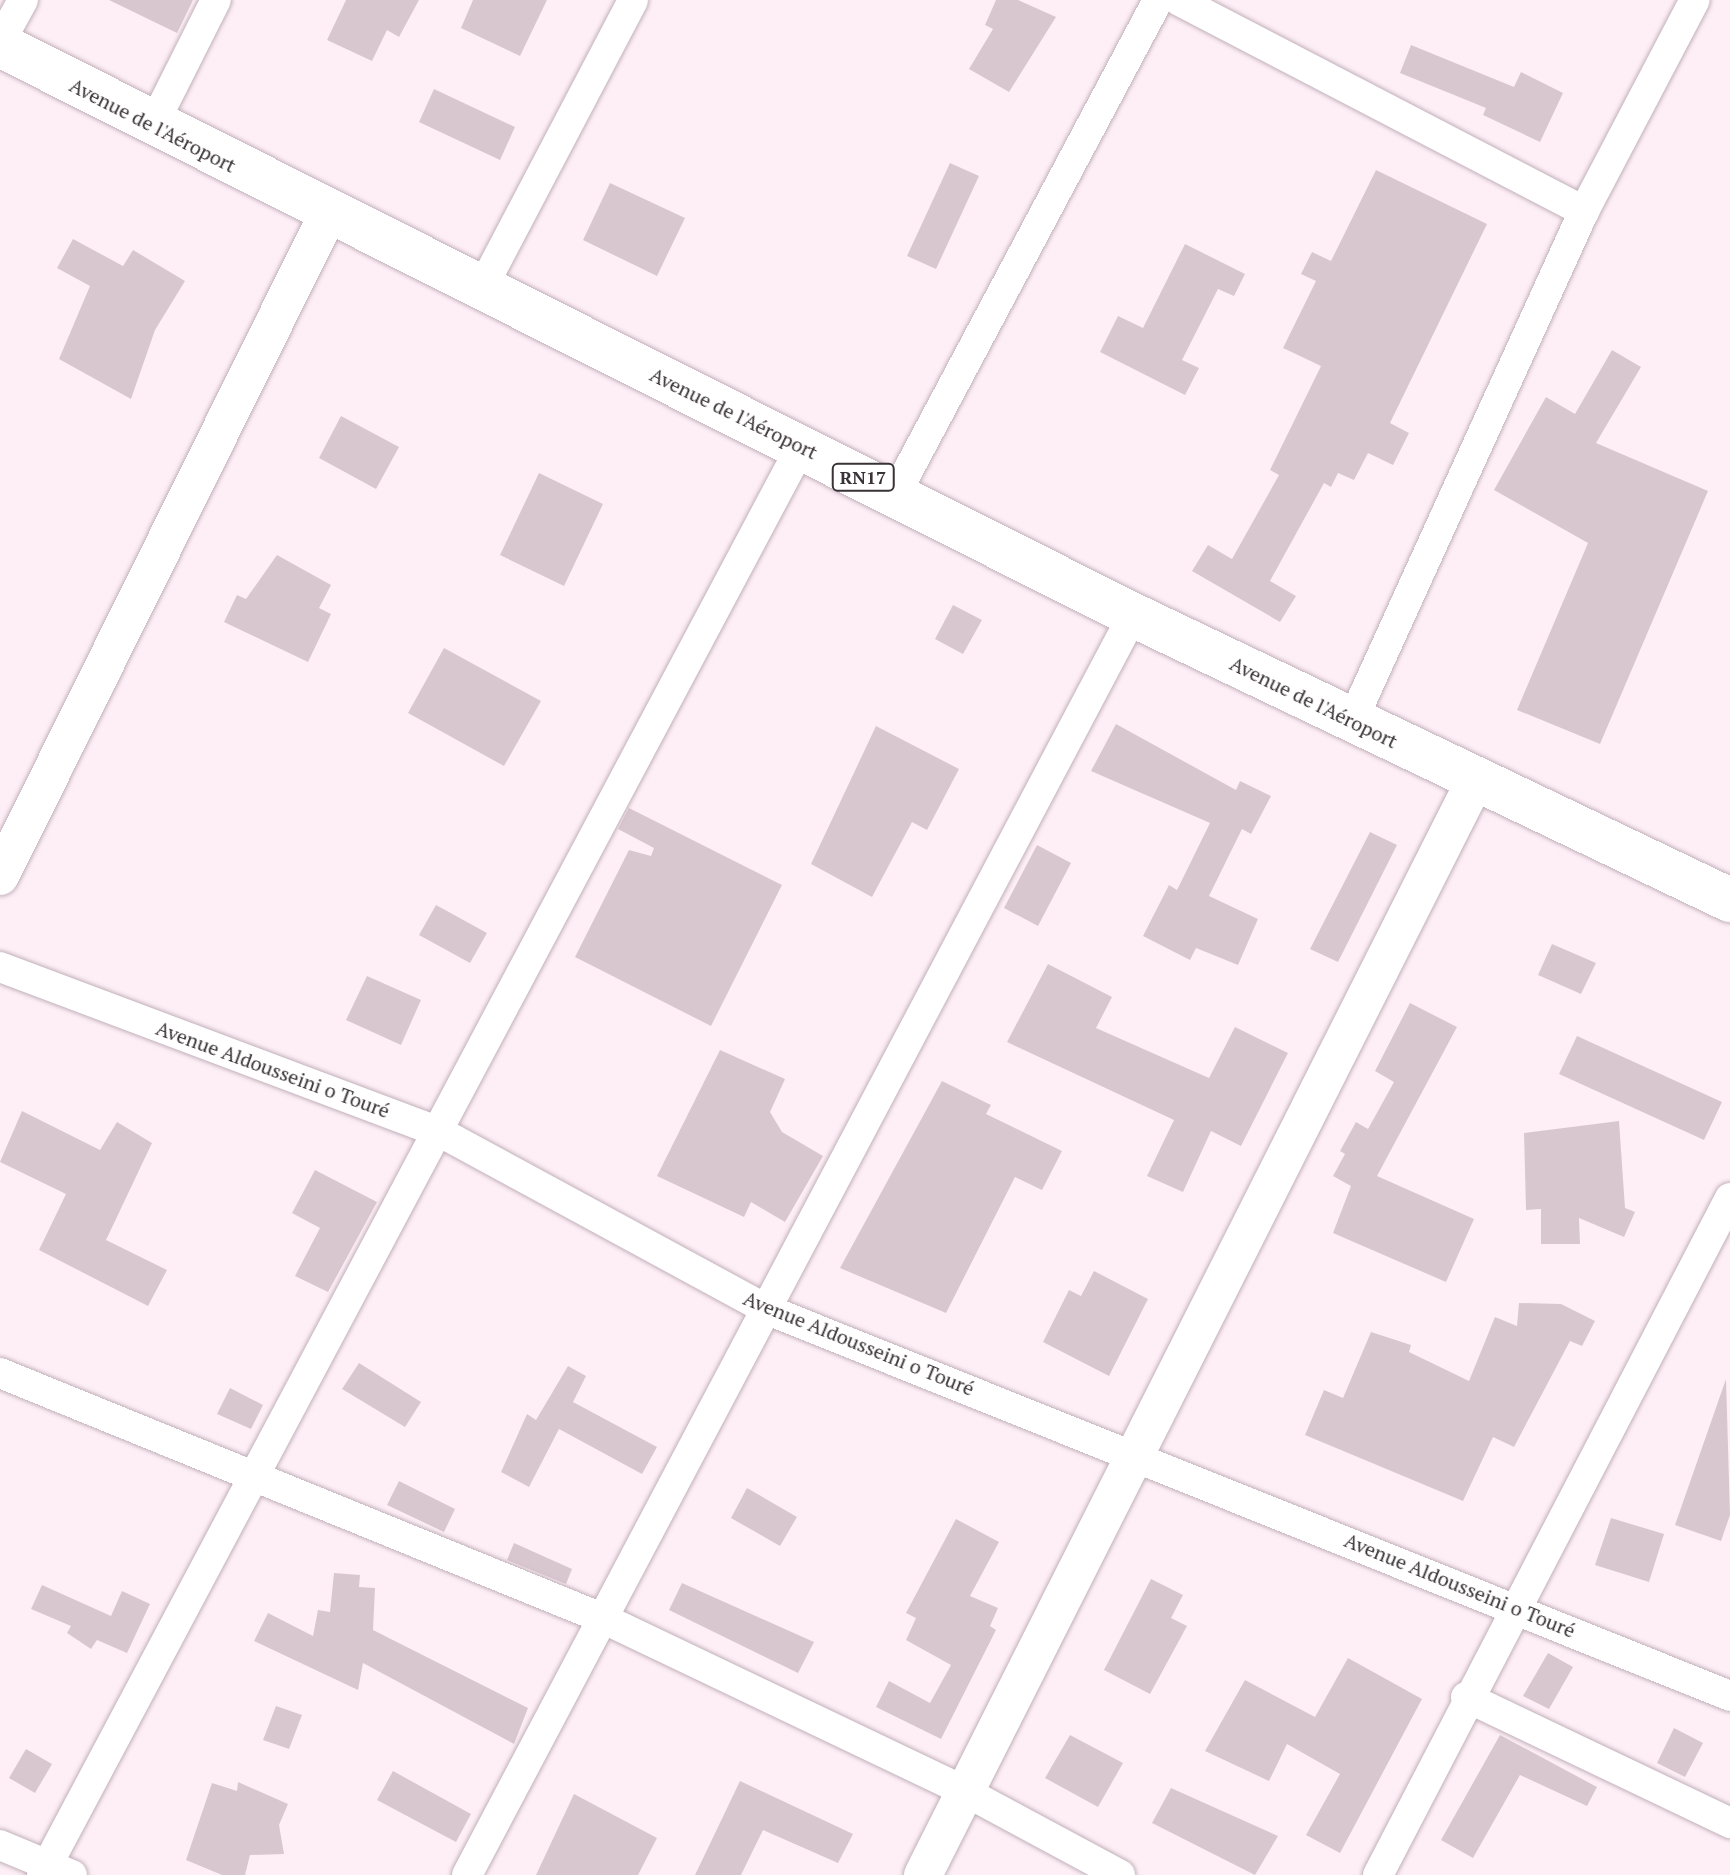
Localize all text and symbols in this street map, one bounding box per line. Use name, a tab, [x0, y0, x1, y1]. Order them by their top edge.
street label: Avenue de l'Aéroport	[66, 73, 240, 177]
street label: Avenue de l'Aéroport	[646, 362, 822, 464]
road number: RN17	[831, 463, 895, 491]
street label: Avenue de l'Aéroport	[1226, 651, 1402, 753]
street label: Avenue Aldousseini o Touré	[153, 1015, 393, 1123]
street label: Avenue Aldousseini o Touré	[740, 1286, 978, 1400]
street label: Avenue Aldousseini o Touré	[1341, 1528, 1579, 1642]

